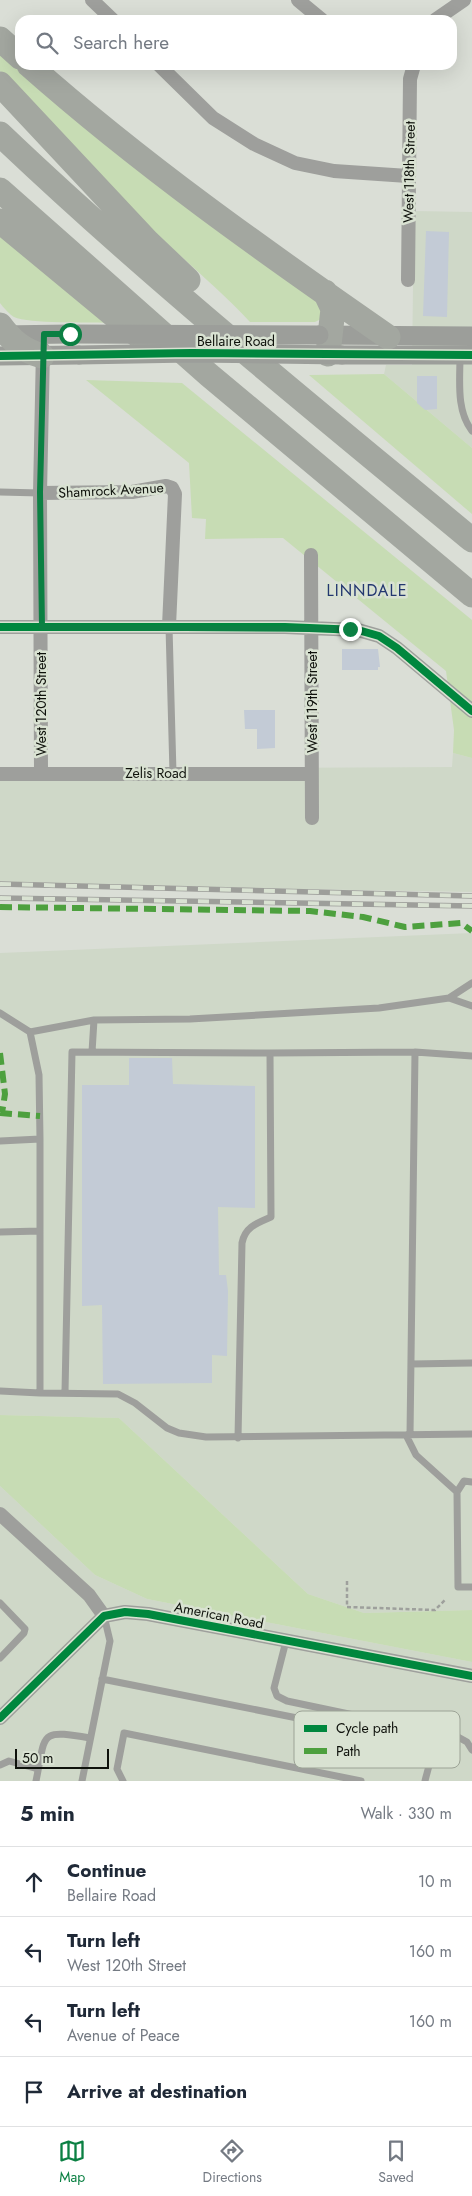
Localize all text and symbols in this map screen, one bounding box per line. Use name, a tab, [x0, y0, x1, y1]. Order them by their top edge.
search box	[15, 15, 457, 70]
icon: search	[33, 29, 61, 57]
text: Search here	[73, 29, 169, 56]
street label: West 118th Street	[398, 120, 420, 223]
route start	[59, 323, 82, 346]
street label: Bellaire Road	[197, 331, 275, 351]
street label: Shamrock Avenue	[58, 477, 164, 503]
district label: LINNDALE	[327, 579, 407, 602]
route end	[339, 618, 362, 641]
street label: West 119th Street	[302, 650, 322, 753]
street label: West 120th Street	[31, 651, 51, 756]
street label: Zelis Road	[125, 763, 187, 783]
street label: American Road	[172, 1597, 266, 1633]
legend	[294, 1711, 460, 1768]
text: Cycle path	[336, 1718, 398, 1738]
text: Path	[336, 1741, 361, 1761]
scale bar	[15, 1746, 109, 1769]
text: 50 m	[22, 1748, 53, 1768]
text: 5 min	[20, 1799, 75, 1829]
text: Walk · 330 m	[361, 1802, 452, 1825]
text: Continue	[67, 1857, 146, 1884]
icon: ahead	[20, 1868, 48, 1896]
text: 10 m	[418, 1870, 452, 1893]
text: Bellaire Road	[67, 1884, 156, 1907]
text: Turn left	[67, 1927, 140, 1954]
icon: left	[20, 1938, 48, 1966]
text: 160 m	[409, 1940, 452, 1963]
text: West 120th Street	[67, 1954, 186, 1977]
text: Turn left	[67, 1997, 140, 2024]
icon: left	[20, 2008, 48, 2036]
text: 160 m	[409, 2010, 452, 2033]
text: Avenue of Peace	[67, 2024, 180, 2047]
icon: arrive	[20, 2078, 48, 2106]
text: Arrive at destination	[67, 2078, 247, 2105]
tab: Map	[58, 2137, 86, 2187]
tab: Directions	[203, 2137, 262, 2187]
tab: Saved	[378, 2137, 414, 2187]

